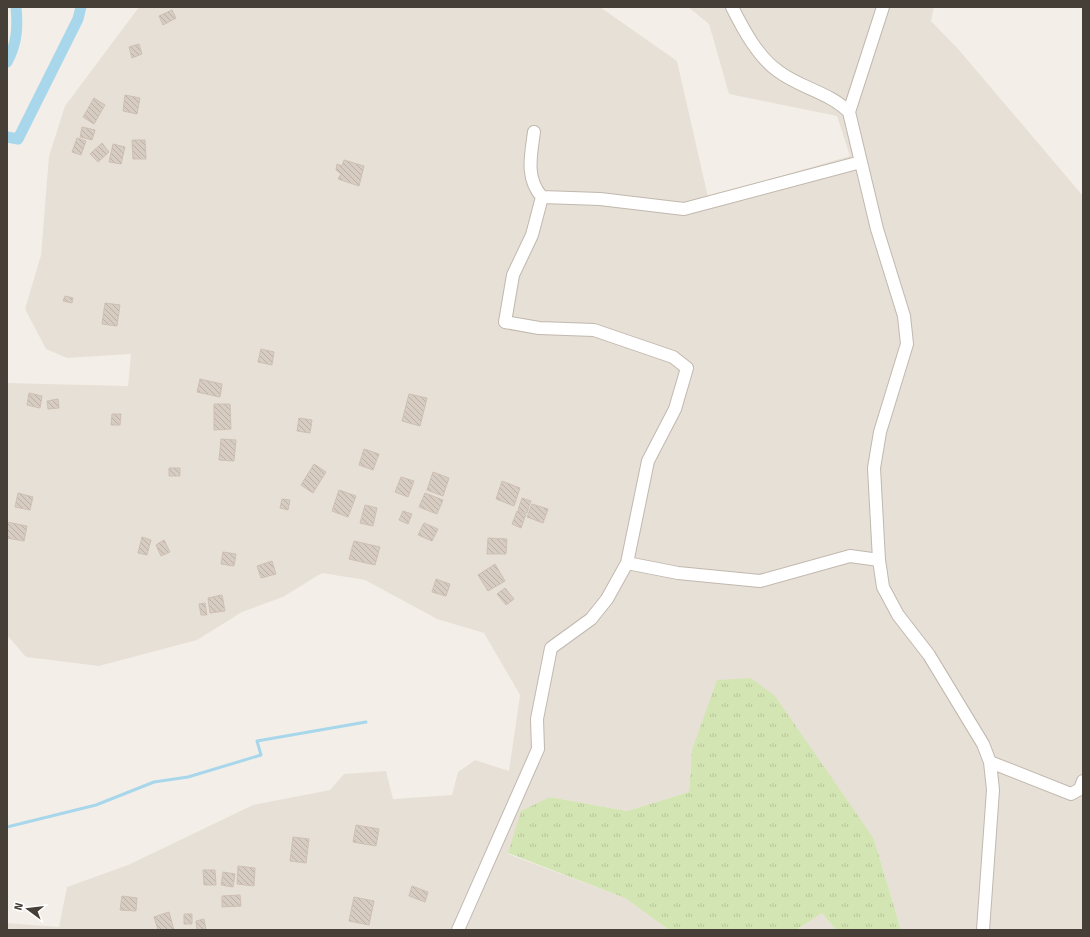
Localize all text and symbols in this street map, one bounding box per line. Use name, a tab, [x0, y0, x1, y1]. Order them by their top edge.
north arrow	[8, 889, 48, 929]
text: N	[12, 901, 26, 912]

